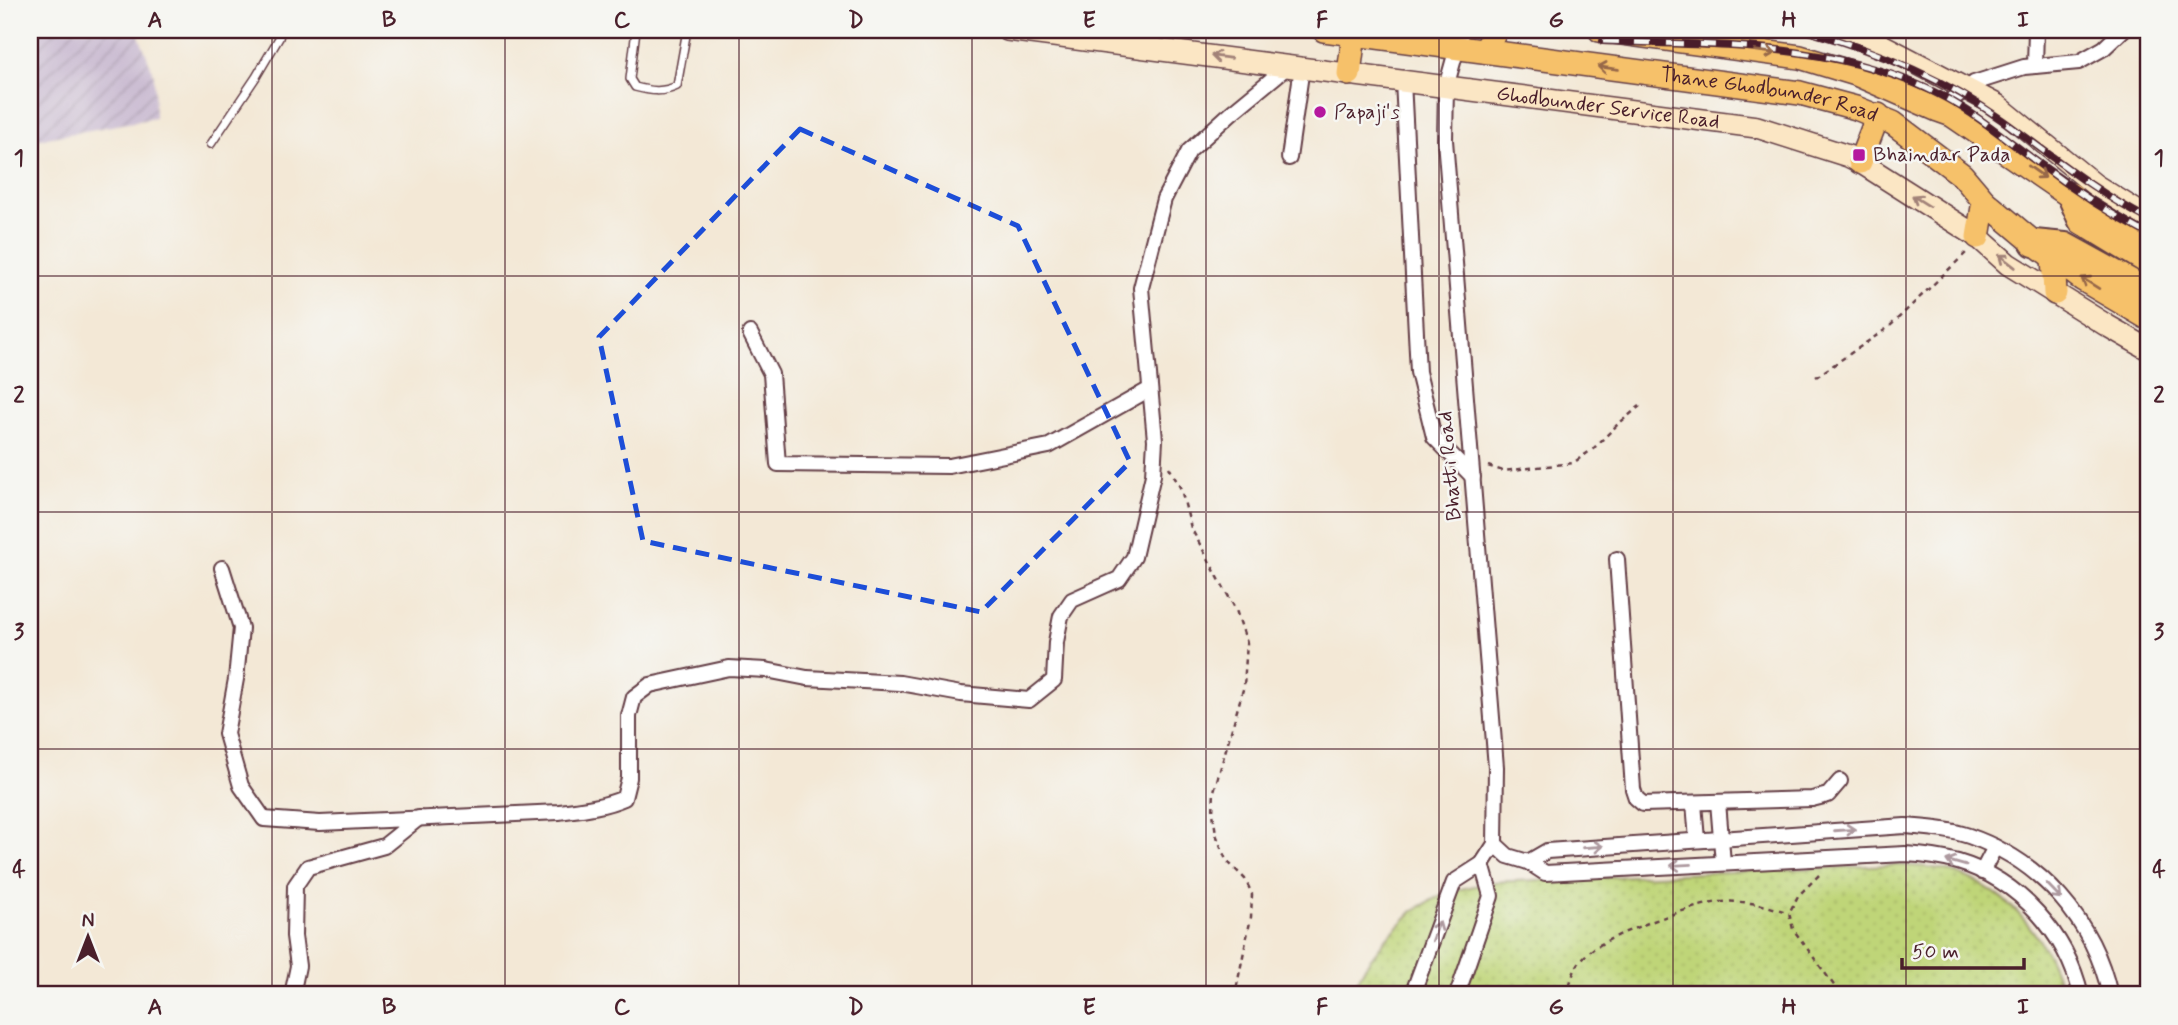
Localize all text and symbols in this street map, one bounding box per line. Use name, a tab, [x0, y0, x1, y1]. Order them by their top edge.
text: A	[147, 6, 163, 36]
text: B	[382, 6, 397, 36]
text: C	[614, 6, 631, 36]
text: D	[848, 6, 864, 36]
text: E	[1082, 6, 1096, 36]
text: F	[1316, 6, 1328, 36]
text: G	[1548, 6, 1564, 36]
text: H	[1781, 6, 1797, 36]
text: I	[2017, 6, 2029, 36]
one-way arrow	[1753, 46, 1776, 59]
one-way arrow	[1210, 51, 1233, 64]
one-way arrow	[1597, 61, 1620, 74]
street label: Thane Ghodbunder Road	[1659, 61, 1882, 129]
street label: Ghodbunder Service Road	[1495, 79, 1721, 136]
place label: Papaji's	[1334, 98, 1400, 126]
marker: Papaji's	[1312, 104, 1328, 120]
place label: Bhaindar Pada	[1873, 141, 2010, 169]
text: 1	[14, 144, 24, 174]
text: 1	[2154, 144, 2164, 174]
marker: Bhaindar Pada	[1851, 147, 1867, 163]
one-way arrow	[2027, 165, 2046, 179]
one-way arrow	[1911, 193, 1931, 207]
one-way arrow	[1998, 254, 2017, 269]
one-way arrow	[2080, 276, 2100, 290]
text: 2	[13, 381, 25, 411]
text: 2	[2153, 381, 2165, 411]
street label: Bhatti Road	[1431, 410, 1469, 522]
text: 3	[14, 618, 25, 648]
text: 3	[2154, 618, 2165, 648]
one-way arrow	[1833, 823, 1855, 836]
one-way arrow	[1582, 841, 1605, 854]
text: 4	[12, 855, 26, 885]
one-way arrow	[1946, 855, 1968, 868]
text: 4	[2152, 855, 2166, 885]
one-way arrow	[1670, 859, 1693, 872]
one-way arrow	[2046, 882, 2063, 899]
north arrow	[52, 902, 122, 972]
text: N	[82, 909, 94, 934]
one-way arrow	[1430, 921, 1443, 943]
scale bar	[1902, 927, 2024, 971]
text: 50 m	[1912, 938, 1959, 966]
text: A	[147, 993, 163, 1023]
text: B	[382, 993, 397, 1023]
text: C	[614, 993, 631, 1023]
text: D	[848, 993, 864, 1023]
text: E	[1082, 993, 1096, 1023]
text: F	[1316, 993, 1328, 1023]
text: G	[1548, 993, 1564, 1023]
text: H	[1781, 993, 1797, 1023]
text: I	[2017, 993, 2029, 1023]

